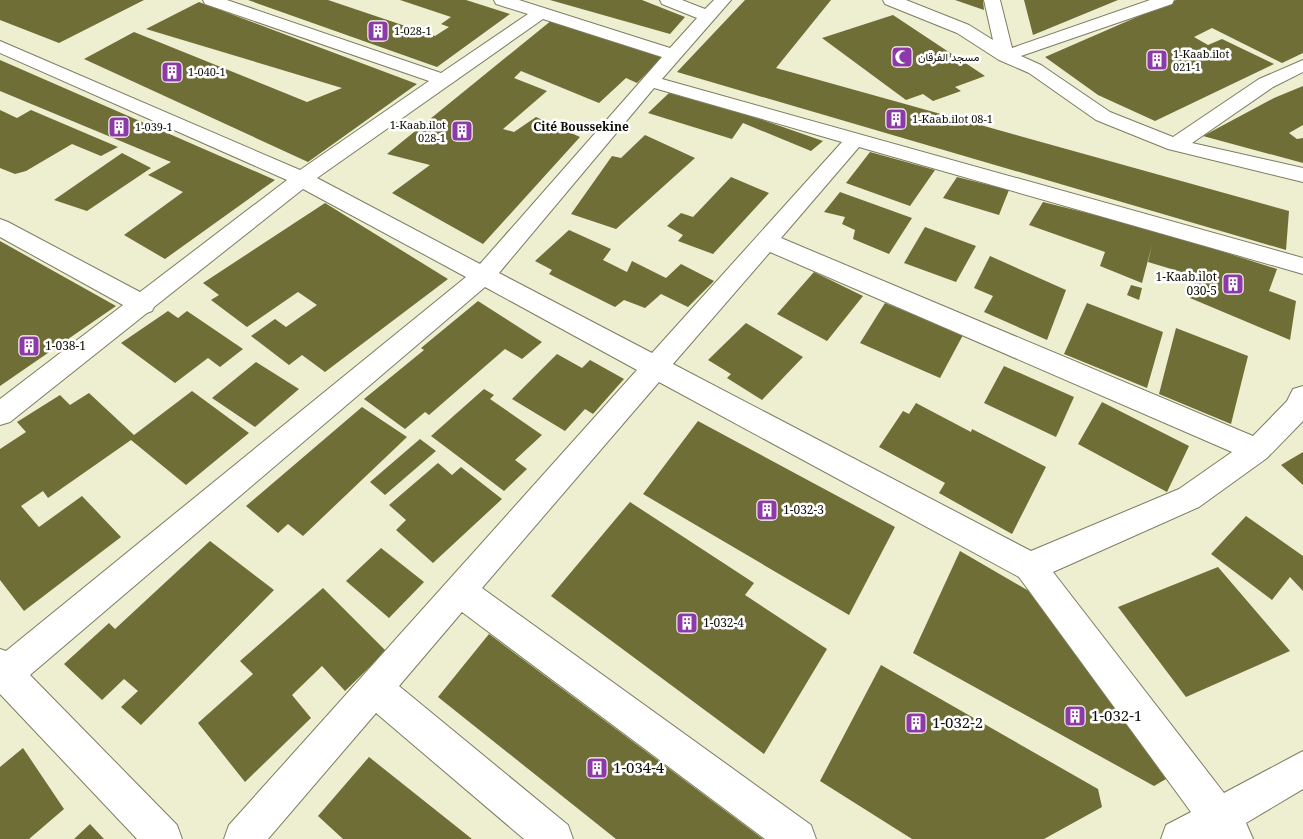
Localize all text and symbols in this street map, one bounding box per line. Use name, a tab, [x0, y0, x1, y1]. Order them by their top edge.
building icon: 1-028-1	[366, 19, 390, 43]
place label: 1-028-1	[394, 23, 432, 38]
mosque icon: مسجد الفرقان	[890, 45, 914, 69]
place label: 1-Kaab.ilot 021-1	[1173, 46, 1229, 74]
building icon: 1-Kaab.ilot 021-1	[1145, 48, 1169, 72]
place label: مسجد الفرقان	[918, 49, 980, 64]
building icon: 1-040-1	[160, 60, 184, 84]
place label: 1-040-1	[188, 64, 226, 79]
building icon: 1-Kaab.ilot 08-1	[884, 107, 908, 131]
place label: 1-Kaab.ilot 08-1	[912, 111, 993, 126]
building icon: 1-039-1	[107, 115, 131, 139]
place label: 1-Kaab.ilot 028-1	[390, 117, 446, 145]
district label: Cité Boussekine	[533, 118, 629, 135]
place label: 1-039-1	[135, 119, 173, 134]
building icon: 1-Kaab.ilot 028-1	[450, 119, 474, 143]
place label: 1-Kaab.ilot 030-5	[1156, 268, 1217, 299]
building icon: 1-Kaab.ilot 030-5	[1221, 272, 1245, 296]
building icon: 1-038-1	[17, 334, 41, 358]
place label: 1-038-1	[45, 337, 86, 354]
building icon: 1-032-3	[755, 498, 779, 522]
place label: 1-032-3	[783, 501, 824, 518]
building icon: 1-032-4	[675, 611, 699, 635]
place label: 1-032-4	[703, 614, 744, 631]
building icon: 1-032-1	[1063, 704, 1087, 728]
place label: 1-032-1	[1091, 705, 1142, 725]
building icon: 1-032-2	[904, 711, 928, 735]
place label: 1-032-2	[932, 712, 983, 732]
building icon: 1-034-4	[585, 756, 609, 780]
place label: 1-034-4	[613, 757, 665, 777]

